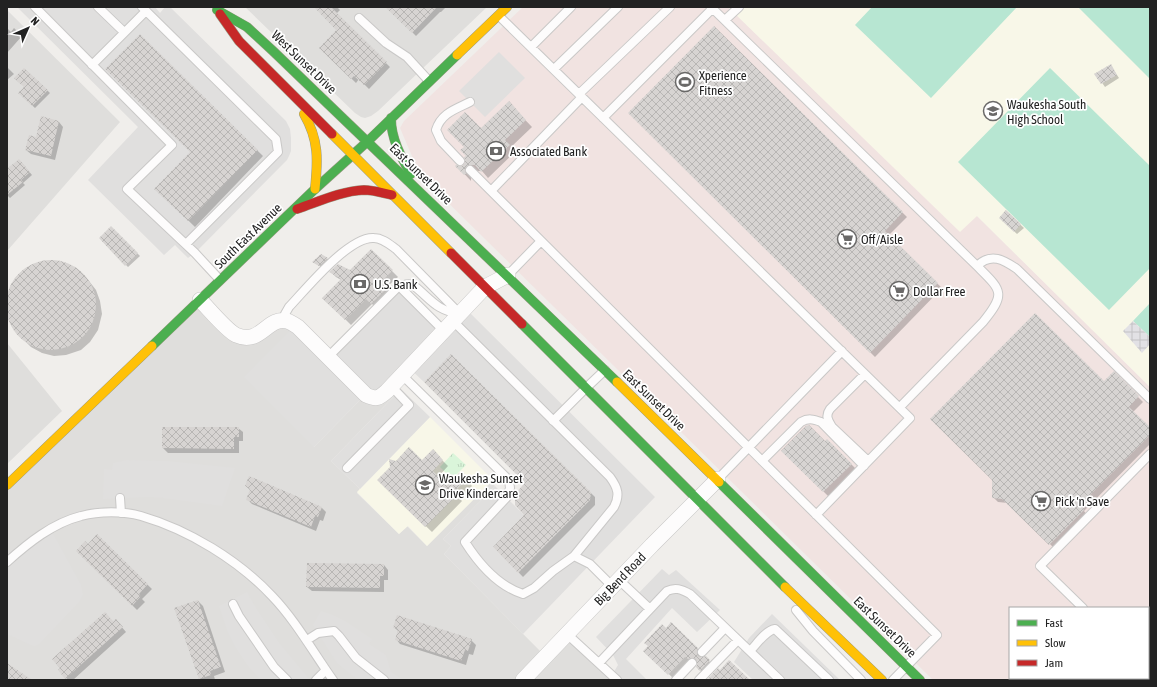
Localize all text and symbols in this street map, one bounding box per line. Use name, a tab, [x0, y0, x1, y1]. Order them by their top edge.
north arrow	[8, 8, 48, 48]
text: N	[29, 14, 42, 27]
street label: West Sunset Drive	[268, 27, 340, 97]
place label: Xperience Fitness	[699, 68, 747, 98]
sports icon: Xperience Fitness	[674, 71, 696, 93]
place label: Waukesha South High School	[1007, 97, 1086, 127]
school or university icon: Waukesha South High School	[982, 100, 1004, 122]
street label: East Sunset Drive	[387, 140, 455, 208]
bank icon: Associated Bank	[485, 140, 507, 162]
place label: Associated Bank	[510, 144, 587, 159]
street label: South East Avenue	[211, 200, 285, 272]
supermarket icon: Off/Aisle	[836, 228, 858, 250]
place label: Off/Aisle	[861, 232, 903, 247]
bank icon: U.S. Bank	[349, 273, 371, 295]
place label: U.S. Bank	[374, 277, 418, 292]
supermarket icon: Dollar Free	[888, 280, 910, 302]
place label: Dollar Free	[913, 284, 966, 299]
street label: East Sunset Drive	[620, 366, 688, 434]
place label: Waukesha Sunset Drive Kindercare	[439, 471, 523, 501]
school or university icon: Waukesha Sunset Drive Kindercare	[414, 474, 436, 496]
supermarket icon: Pick 'n Save	[1030, 490, 1052, 512]
place label: Pick 'n Save	[1055, 494, 1109, 509]
street label: Big Bend Road	[591, 549, 649, 609]
street label: East Sunset Drive	[851, 593, 919, 661]
legend	[1009, 607, 1149, 679]
text: Fast	[1045, 616, 1063, 630]
text: Slow	[1045, 636, 1066, 650]
text: Jam	[1045, 656, 1063, 670]

